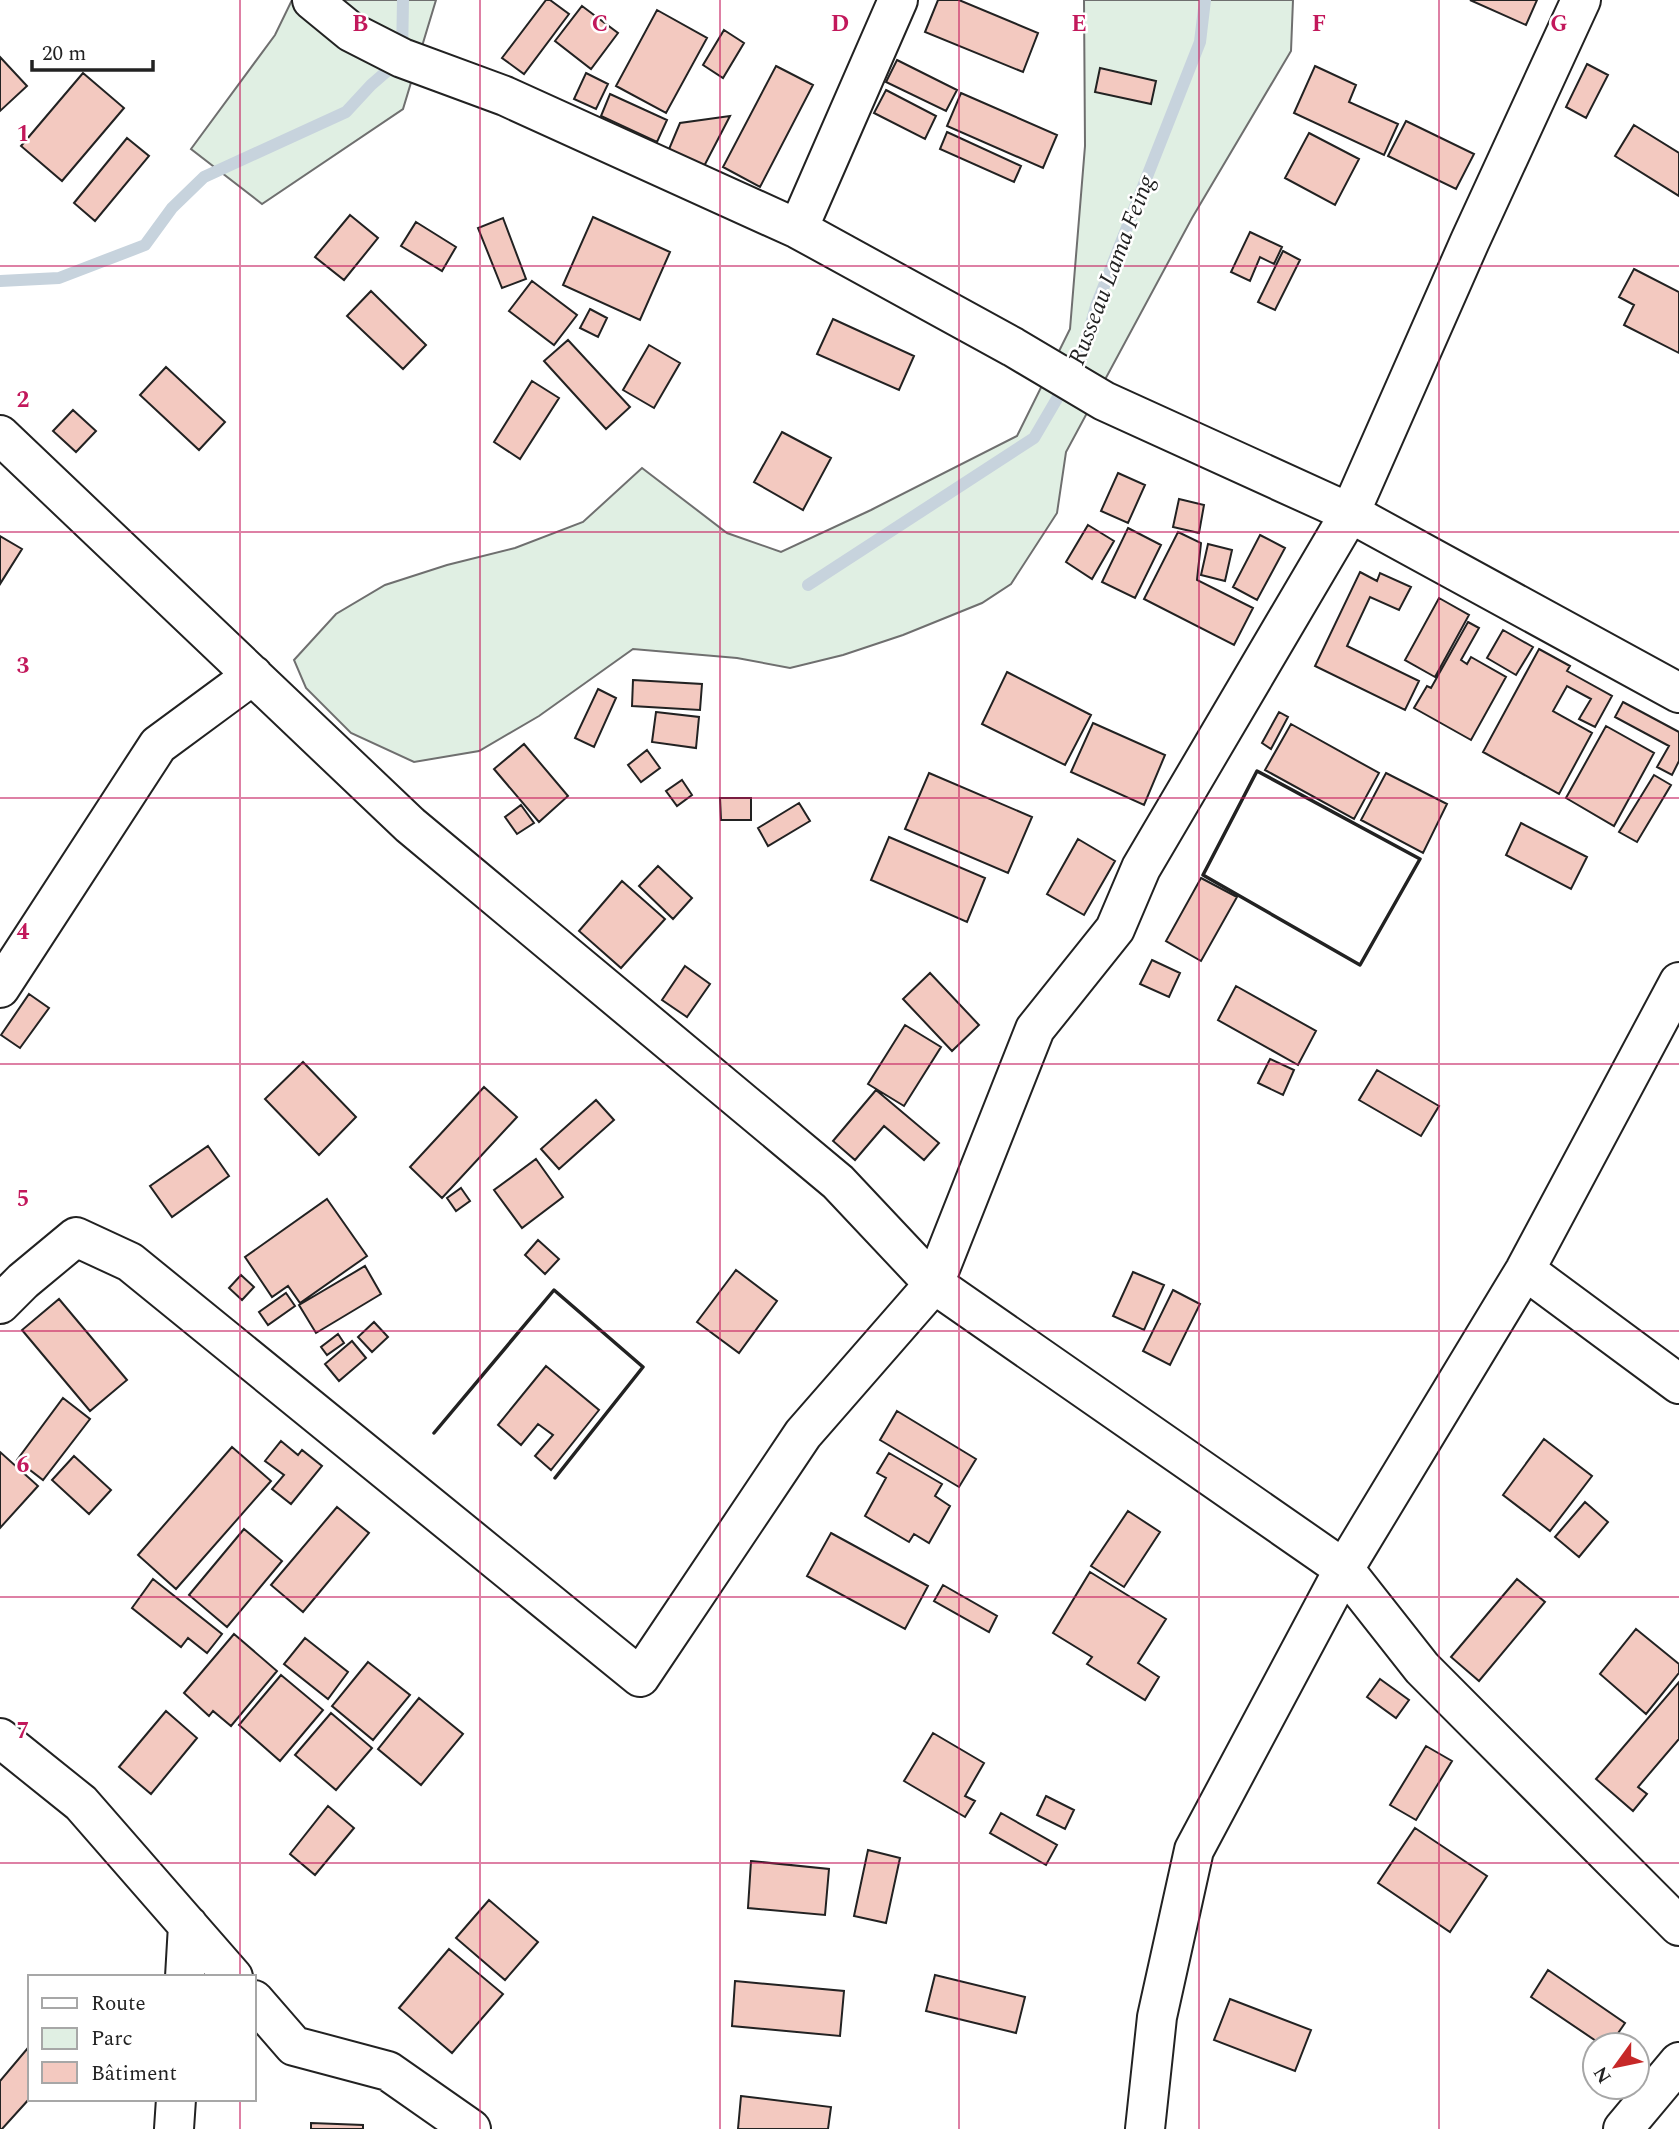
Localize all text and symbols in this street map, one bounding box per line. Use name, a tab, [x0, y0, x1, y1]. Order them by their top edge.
text: B	[352, 7, 368, 42]
text: C	[592, 7, 608, 42]
text: D	[831, 7, 849, 42]
text: E	[1071, 7, 1087, 42]
text: F	[1312, 7, 1326, 42]
text: G	[1550, 7, 1568, 42]
scale bar	[32, 28, 152, 72]
text: 20 m	[42, 38, 86, 70]
text: 1	[17, 117, 29, 152]
water label: Russeau Lama Feing	[1059, 169, 1165, 370]
text: 2	[17, 383, 30, 418]
text: 3	[17, 649, 30, 684]
text: 4	[17, 915, 30, 950]
text: 5	[17, 1182, 29, 1217]
text: 6	[17, 1448, 30, 1483]
text: 7	[17, 1714, 29, 1749]
legend	[28, 1975, 256, 2101]
text: Route	[91, 1988, 146, 2020]
text: Parc	[91, 2023, 133, 2055]
north arrow	[1581, 2031, 1651, 2101]
text: Bâtiment	[91, 2058, 177, 2090]
text: N	[1587, 2060, 1619, 2089]

